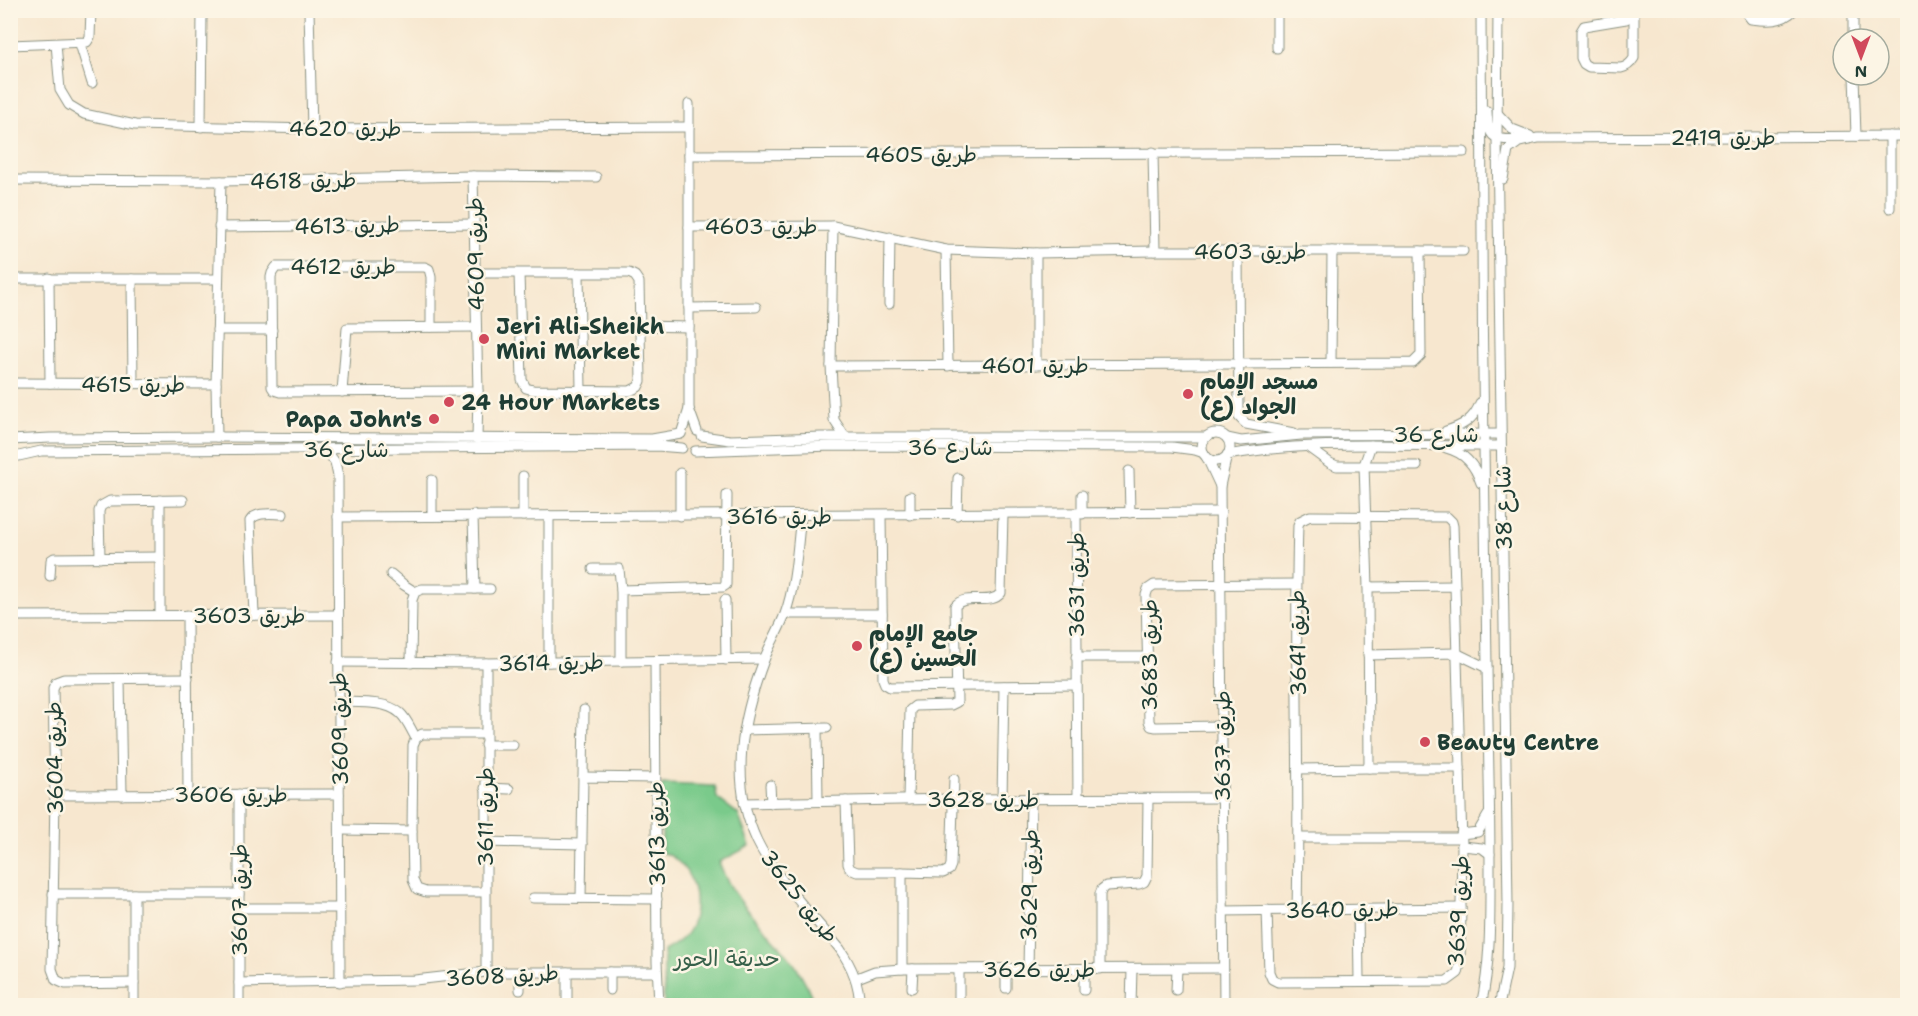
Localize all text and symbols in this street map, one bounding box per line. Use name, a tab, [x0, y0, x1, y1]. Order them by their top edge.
north arrow	[1831, 27, 1891, 87]
text: N	[1855, 61, 1867, 82]
street label: طريق 4620	[289, 114, 401, 143]
street label: طريق 2419	[1670, 123, 1776, 152]
street label: طريق 4605	[865, 140, 977, 169]
street label: طريق 4618	[249, 165, 357, 196]
street label: طريق 4609	[460, 197, 491, 311]
street label: طريق 4613	[294, 210, 400, 241]
street label: طريق 4603	[704, 212, 818, 241]
street label: طريق 4603	[1193, 237, 1307, 266]
street label: طريق 4612	[290, 252, 396, 281]
place label: Jeri Ali-Sheikh Mini Market	[496, 312, 665, 366]
marker: Jeri Ali-Sheikh Mini Market	[477, 332, 491, 346]
street label: طريق 4601	[981, 351, 1089, 380]
place label: مسجد الإمام الجواد (ع)	[1200, 367, 1318, 422]
street label: طريق 4615	[81, 370, 185, 399]
marker: مسجد الإمام الجواد (ع)	[1181, 387, 1195, 401]
place label: 24 Hour Markets	[461, 388, 660, 417]
marker: 24 Hour Markets	[442, 395, 456, 409]
place label: Papa John's	[285, 405, 422, 434]
marker: Papa John's	[427, 412, 441, 426]
street label: شارع 36	[1393, 420, 1479, 450]
street label: شارع 36	[907, 433, 993, 463]
street label: شارع 36	[303, 435, 389, 465]
street label: شارع 38	[1488, 465, 1520, 551]
street label: طريق 3616	[726, 502, 832, 531]
street label: طريق 3631	[1062, 532, 1091, 638]
street label: طريق 3641	[1282, 589, 1313, 697]
street label: طريق 3683	[1135, 599, 1164, 711]
street label: طريق 3603	[192, 601, 306, 630]
place label: جامع الإمام الحسين (ع)	[869, 619, 978, 674]
marker: جامع الإمام الحسين (ع)	[850, 639, 864, 653]
street label: طريق 3614	[498, 647, 604, 678]
street label: طريق 3609	[324, 672, 355, 786]
street label: طريق 3637	[1208, 690, 1237, 802]
street label: طريق 3604	[39, 701, 70, 815]
place label: Beauty Centre	[1437, 728, 1599, 757]
marker: Beauty Centre	[1418, 735, 1432, 749]
street label: طريق 3611	[471, 767, 500, 867]
street label: طريق 3606	[174, 780, 288, 809]
street label: طريق 3613	[641, 781, 672, 887]
street label: طريق 3628	[927, 785, 1039, 814]
street label: طريق 3629	[1014, 829, 1045, 941]
street label: طريق 3607	[225, 844, 254, 956]
street label: طريق 3625	[754, 844, 845, 949]
street label: طريق 3639	[1441, 854, 1476, 968]
street label: طريق 3640	[1285, 894, 1399, 925]
park label: حديقة الحور	[672, 944, 780, 973]
street label: طريق 3626	[983, 955, 1095, 984]
street label: طريق 3608	[444, 958, 560, 993]

